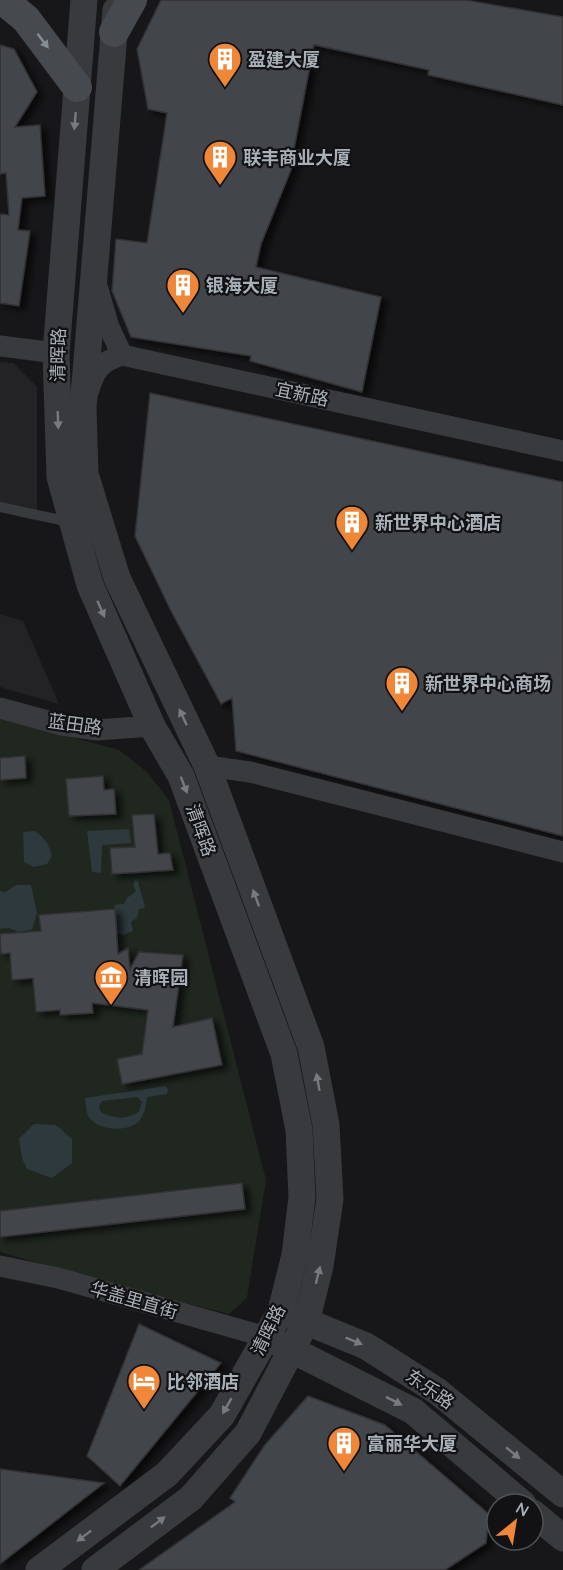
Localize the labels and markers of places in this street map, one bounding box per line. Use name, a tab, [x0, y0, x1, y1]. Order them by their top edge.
building icon: 盈建大厦	[207, 41, 243, 88]
place label: 盈建大厦	[248, 48, 320, 71]
building icon: 联丰商业大厦	[202, 139, 238, 186]
place label: 联丰商业大厦	[243, 146, 351, 169]
building icon: 银海大厦	[165, 267, 201, 314]
place label: 银海大厦	[206, 274, 278, 297]
building icon: 新世界中心酒店	[334, 504, 370, 551]
place label: 新世界中心酒店	[375, 511, 501, 534]
building icon: 新世界中心商场	[384, 665, 420, 712]
place label: 新世界中心商场	[425, 672, 551, 695]
museum icon: 清晖园	[93, 959, 129, 1006]
place label: 清晖园	[134, 966, 188, 989]
hotel icon: 比邻酒店	[126, 1363, 162, 1410]
place label: 比邻酒店	[167, 1370, 239, 1393]
building icon: 富丽华大厦	[326, 1425, 362, 1472]
place label: 富丽华大厦	[367, 1432, 457, 1455]

